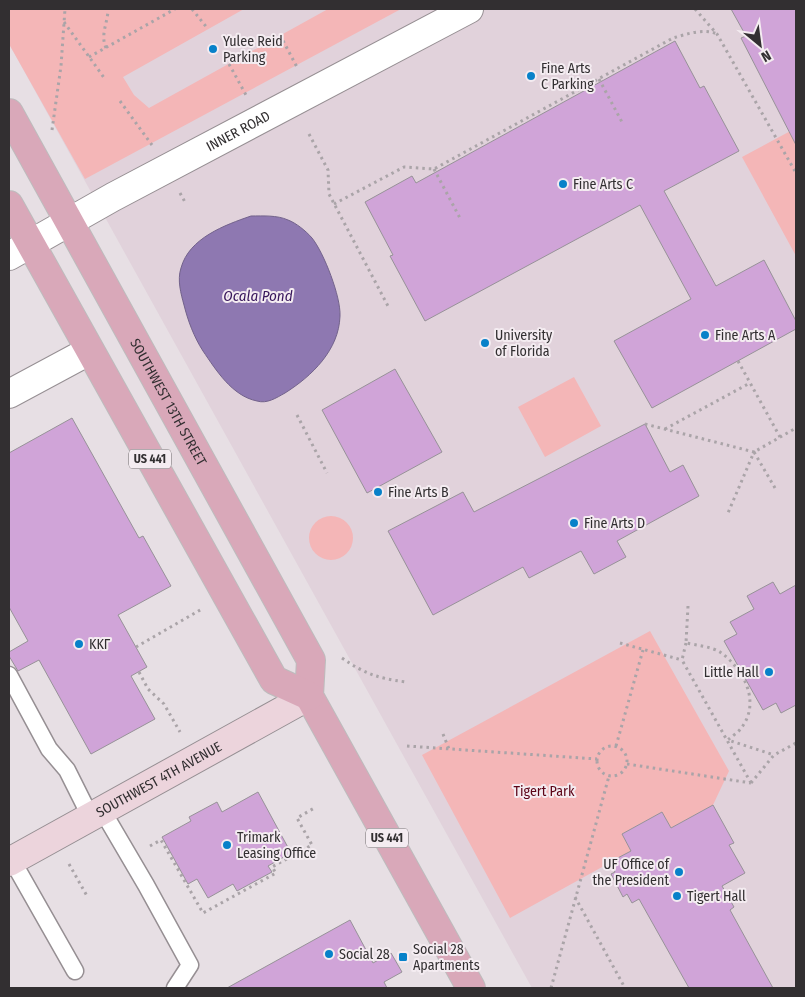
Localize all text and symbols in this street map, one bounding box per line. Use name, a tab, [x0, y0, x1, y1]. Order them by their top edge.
north arrow	[735, 20, 785, 70]
place label: Yulee Reid Parking	[223, 33, 283, 66]
marker: Yulee Reid Parking	[207, 43, 219, 55]
text: N	[758, 46, 774, 65]
place label: Fine Arts C Parking	[541, 60, 594, 93]
marker: Fine Arts C Parking	[525, 70, 537, 82]
street label: INNER ROAD	[203, 108, 273, 155]
place label: Fine Arts C	[573, 176, 633, 193]
marker: Fine Arts C	[557, 178, 569, 190]
water label: Ocala Pond	[223, 287, 293, 305]
place label: University of Florida	[495, 327, 553, 360]
place label: Fine Arts A	[715, 327, 776, 344]
marker: Fine Arts A	[699, 329, 711, 341]
street label: SOUTHWEST 13TH STREET	[126, 336, 210, 469]
marker: University of Florida	[479, 337, 491, 349]
road number: US 441	[129, 449, 171, 468]
place label: Fine Arts B	[388, 484, 449, 501]
marker: Fine Arts B	[372, 486, 384, 498]
place label: Fine Arts D	[584, 515, 645, 532]
marker: Fine Arts D	[568, 517, 580, 529]
place label: ΚΚΓ	[89, 636, 111, 653]
marker: ΚΚΓ	[73, 638, 85, 650]
place label: Little Hall	[704, 664, 759, 681]
marker: Little Hall	[763, 666, 775, 678]
street label: SOUTHWEST 4TH AVENUE	[93, 738, 225, 821]
park label: Tigert Park	[514, 783, 575, 800]
road number: US 441	[366, 828, 408, 848]
place label: Trimark Leasing Office	[237, 829, 316, 862]
marker: Trimark Leasing Office	[221, 839, 233, 851]
place label: UF Office of the President	[593, 856, 671, 889]
marker: UF Office of the President	[673, 866, 685, 878]
place label: Tigert Hall	[687, 888, 746, 905]
marker: Tigert Hall	[671, 890, 683, 902]
place label: Social 28 Apartments	[413, 941, 480, 974]
place label: Social 28	[339, 946, 390, 963]
marker: Social 28	[323, 948, 335, 960]
marker: Social 28 Apartments	[397, 951, 409, 963]

